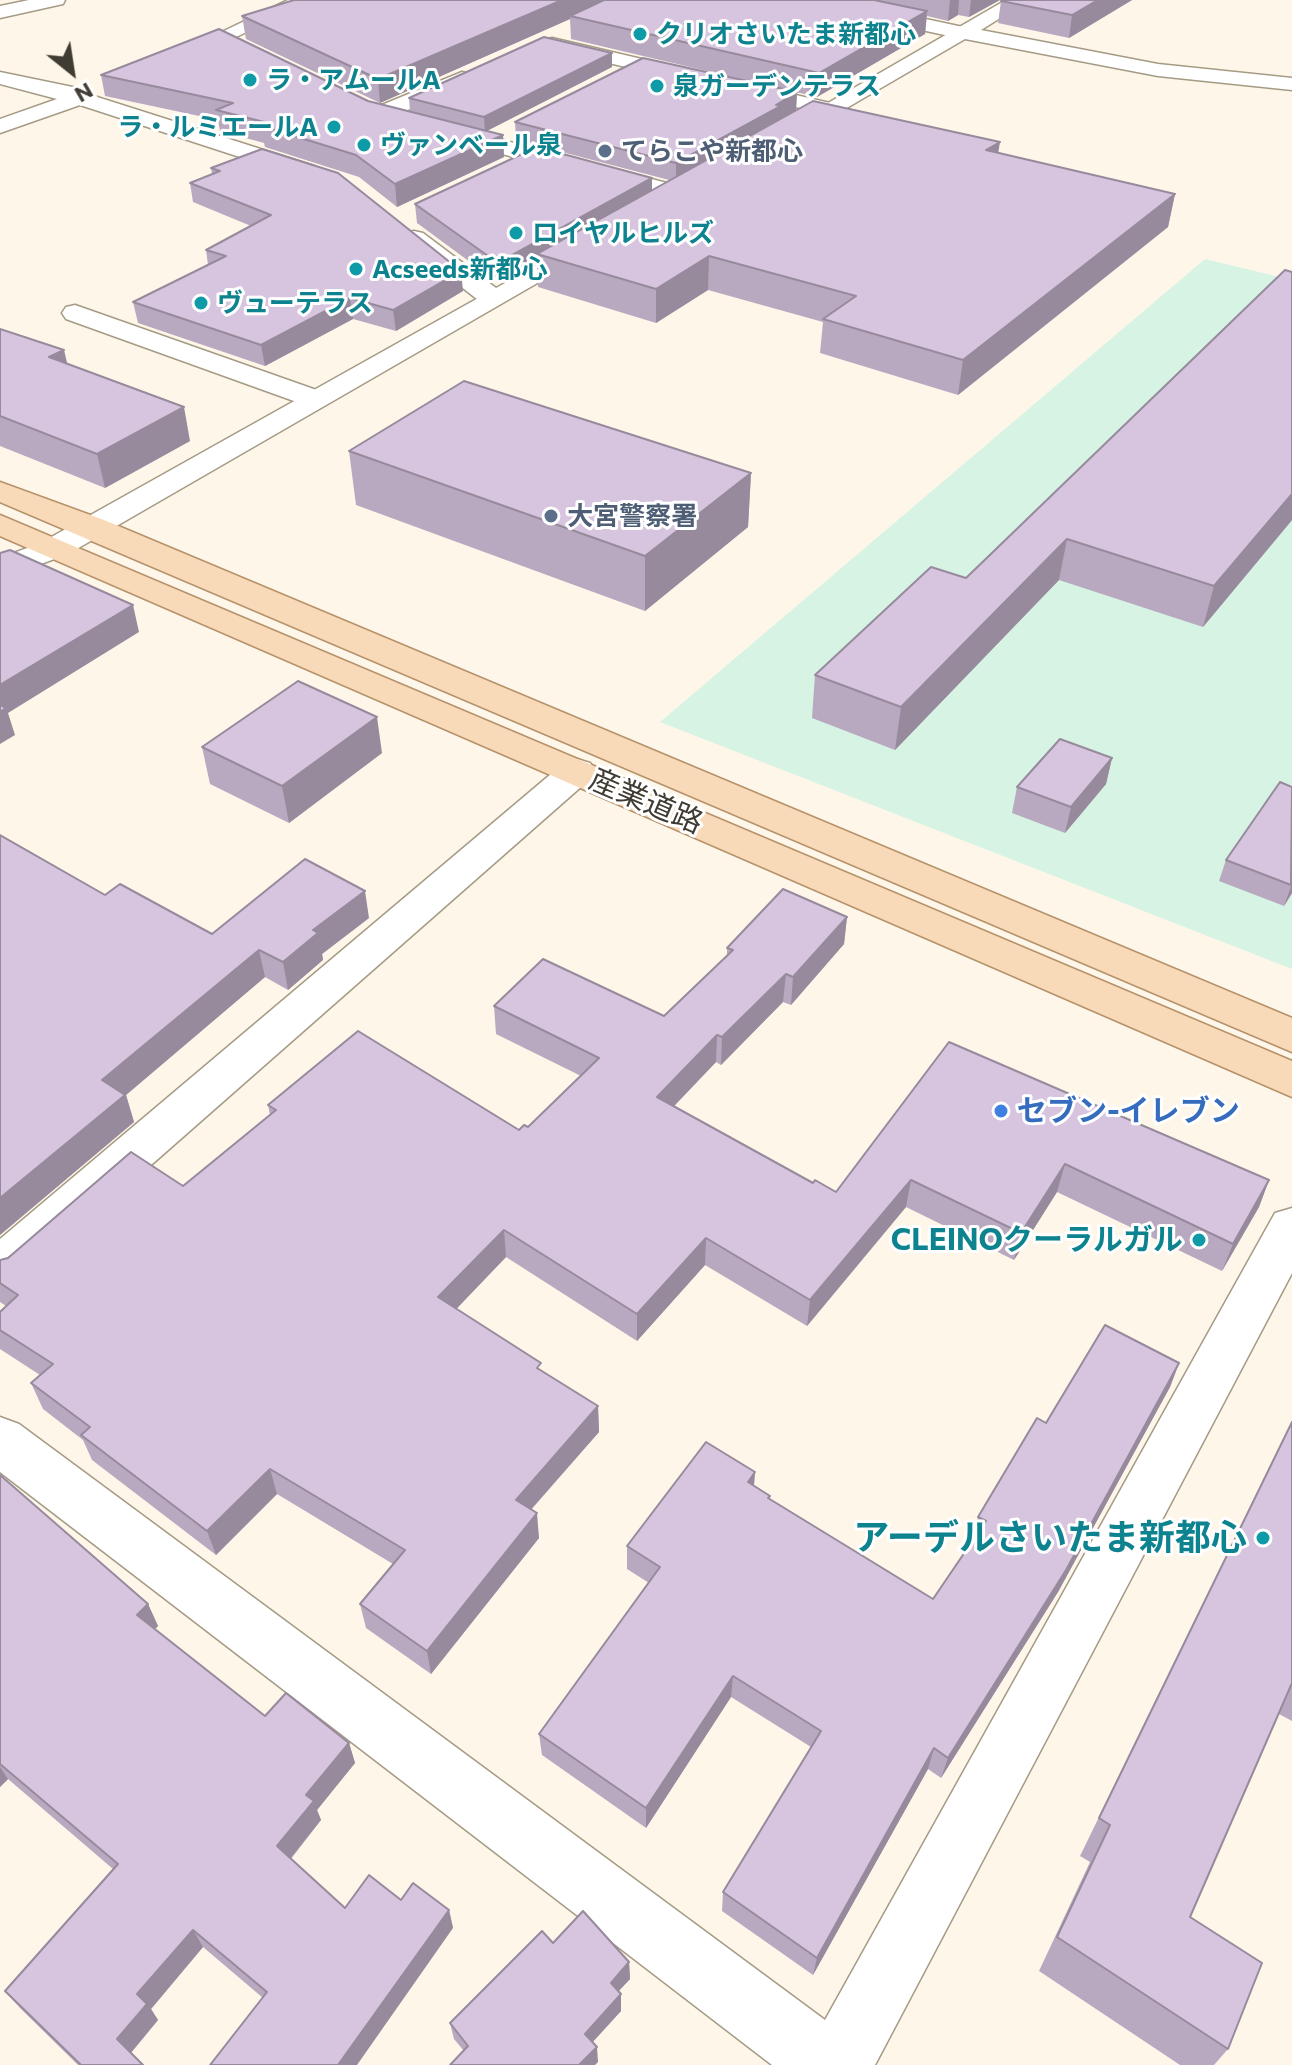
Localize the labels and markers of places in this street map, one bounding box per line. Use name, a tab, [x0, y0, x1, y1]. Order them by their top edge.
place label: クリオさいたま新都心	[656, 18, 916, 50]
marker: クリオさいたま新都心	[631, 25, 649, 43]
place label: ラ・アムールA	[266, 64, 441, 96]
place label: 泉ガーデンテラス	[673, 70, 881, 102]
marker: ラ・アムールA	[241, 71, 259, 89]
marker: 泉ガーデンテラス	[648, 77, 666, 95]
place label: ラ・ルミエールA	[117, 111, 318, 143]
marker: ラ・ルミエールA	[325, 118, 343, 136]
place label: ヴァンベール泉	[380, 129, 562, 161]
place label: てらこや新都心	[621, 135, 803, 167]
marker: ヴァンベール泉	[355, 136, 373, 154]
marker: てらこや新都心	[596, 142, 614, 160]
place label: ロイヤルヒルズ	[532, 217, 714, 249]
marker: ロイヤルヒルズ	[507, 224, 525, 242]
place label: Acseeds新都心	[372, 253, 547, 285]
marker: Acseeds新都心	[347, 260, 365, 278]
place label: ヴューテラス	[217, 287, 373, 319]
marker: ヴューテラス	[192, 294, 210, 312]
place label: 大宮警察署	[567, 500, 697, 532]
marker: 大宮警察署	[542, 507, 560, 525]
place label: セブン-イレブン	[1017, 1093, 1240, 1129]
marker: セブン-イレブン	[992, 1102, 1010, 1120]
place label: CLEINOクーラルガル	[891, 1222, 1183, 1258]
marker: CLEINOクーラルガル	[1190, 1231, 1208, 1249]
place label: アーデルさいたま新都心	[853, 1516, 1247, 1560]
marker: アーデルさいたま新都心	[1254, 1529, 1272, 1547]

